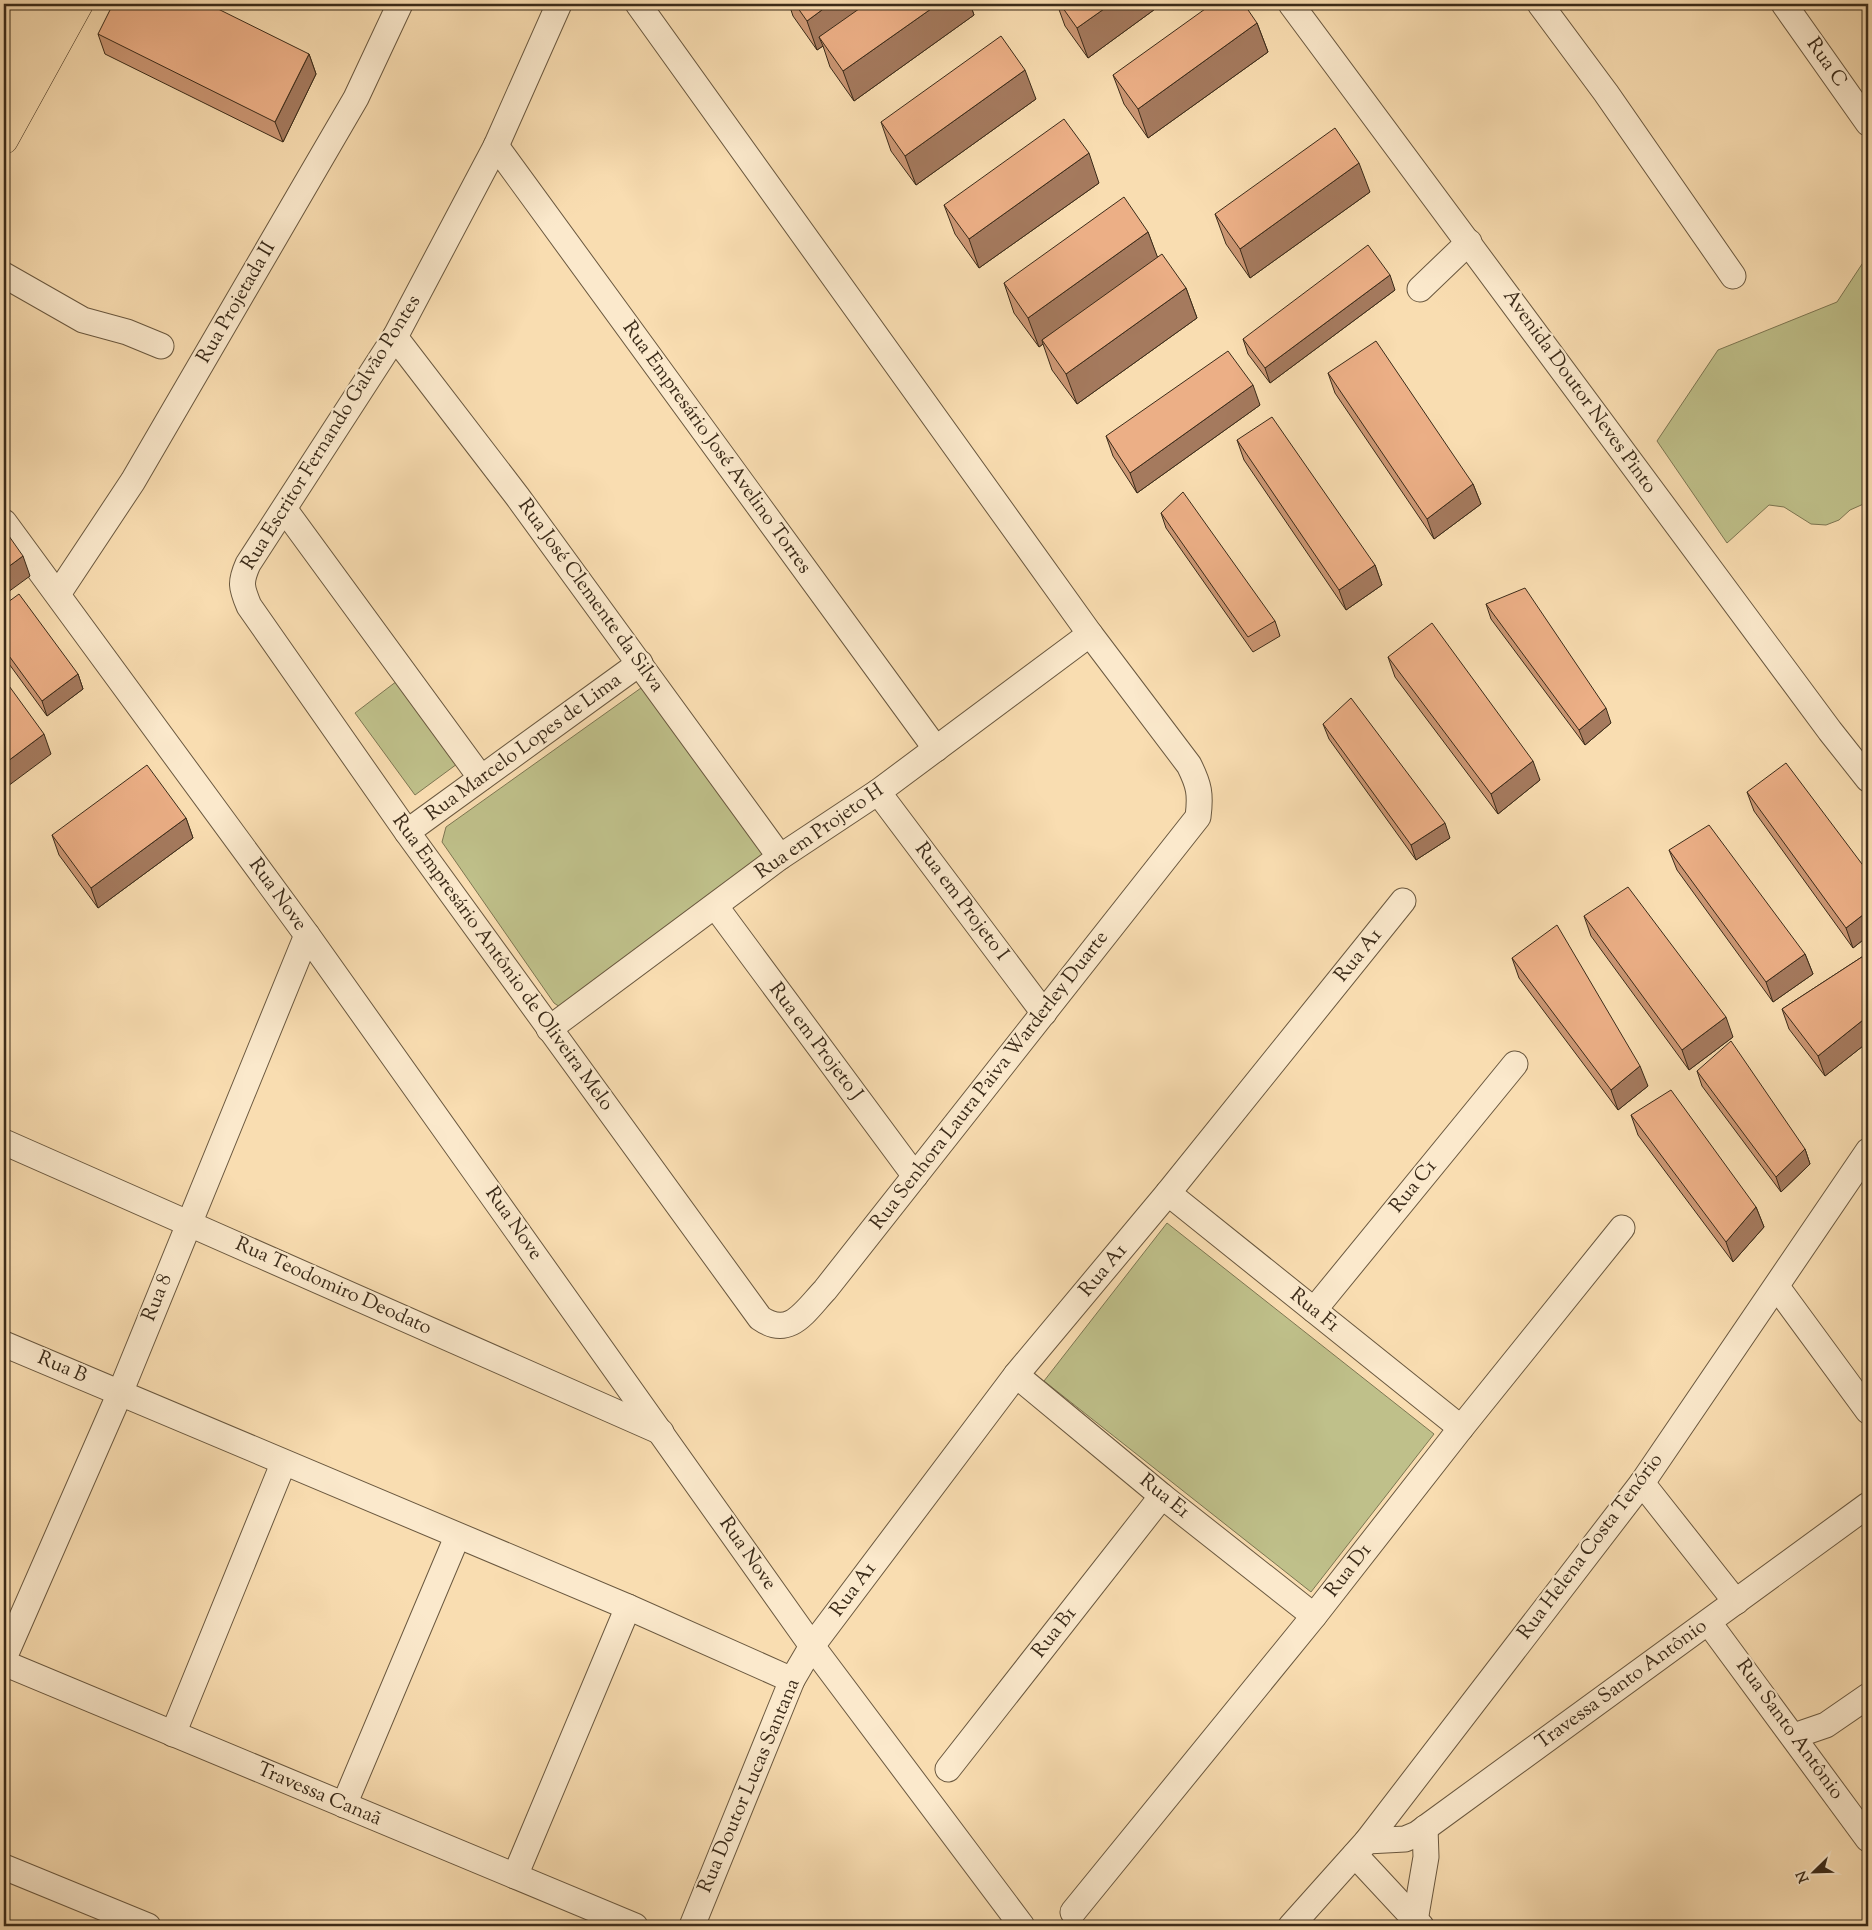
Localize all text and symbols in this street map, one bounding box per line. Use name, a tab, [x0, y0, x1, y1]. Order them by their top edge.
street label: Rua C	[1798, 32, 1854, 94]
street label: Rua Projetada II	[190, 236, 284, 369]
street label: Avenida Doutor Neves Pinto	[1495, 284, 1663, 500]
street label: Rua Escritor Fernando Galvão Pontes	[235, 290, 429, 576]
street label: Rua Empresário José Avelino Torres	[614, 316, 818, 580]
street label: Rua José Clemente da Silva	[510, 493, 670, 699]
street label: Rua Marcelo Lopes de Lima	[420, 667, 628, 829]
street label: Rua em Projeto H	[750, 777, 890, 887]
street label: Rua Empresário Antônio de Oliveira Melo	[384, 809, 620, 1117]
street label: Rua em Projeto I	[907, 837, 1015, 968]
street label: Rua Nove	[241, 852, 313, 938]
street label: Rua A1	[1328, 923, 1390, 989]
street label: Rua Senhora Laura Paiva Warderley Duarte	[864, 925, 1116, 1237]
street label: Rua em Projeto J	[761, 977, 869, 1107]
street label: Rua C1	[1383, 1154, 1445, 1220]
street label: Rua Nove	[477, 1181, 549, 1267]
street label: Rua Teodomiro Deodato	[230, 1231, 436, 1343]
street label: Rua A1	[1073, 1238, 1135, 1304]
street label: Rua 8	[135, 1270, 181, 1326]
street label: Rua F1	[1283, 1282, 1345, 1340]
street label: Rua B	[33, 1345, 92, 1392]
street label: Rua Helena Costa Tenório	[1511, 1448, 1671, 1646]
street label: Rua E1	[1132, 1468, 1196, 1527]
street label: Rua Nove	[711, 1511, 783, 1597]
street label: Rua D1	[1319, 1538, 1379, 1604]
street label: Rua A1	[824, 1556, 884, 1623]
street label: Rua B1	[1026, 1601, 1084, 1665]
street label: Travessa Santo Antônio	[1530, 1613, 1714, 1757]
street label: Rua Santo Antônio	[1728, 1654, 1850, 1806]
street label: Rua Doutor Lucas Santana	[692, 1674, 808, 1898]
street label: Travessa Canaã	[252, 1756, 386, 1834]
north arrow	[1790, 1848, 1840, 1898]
text: N	[1792, 1867, 1815, 1885]

